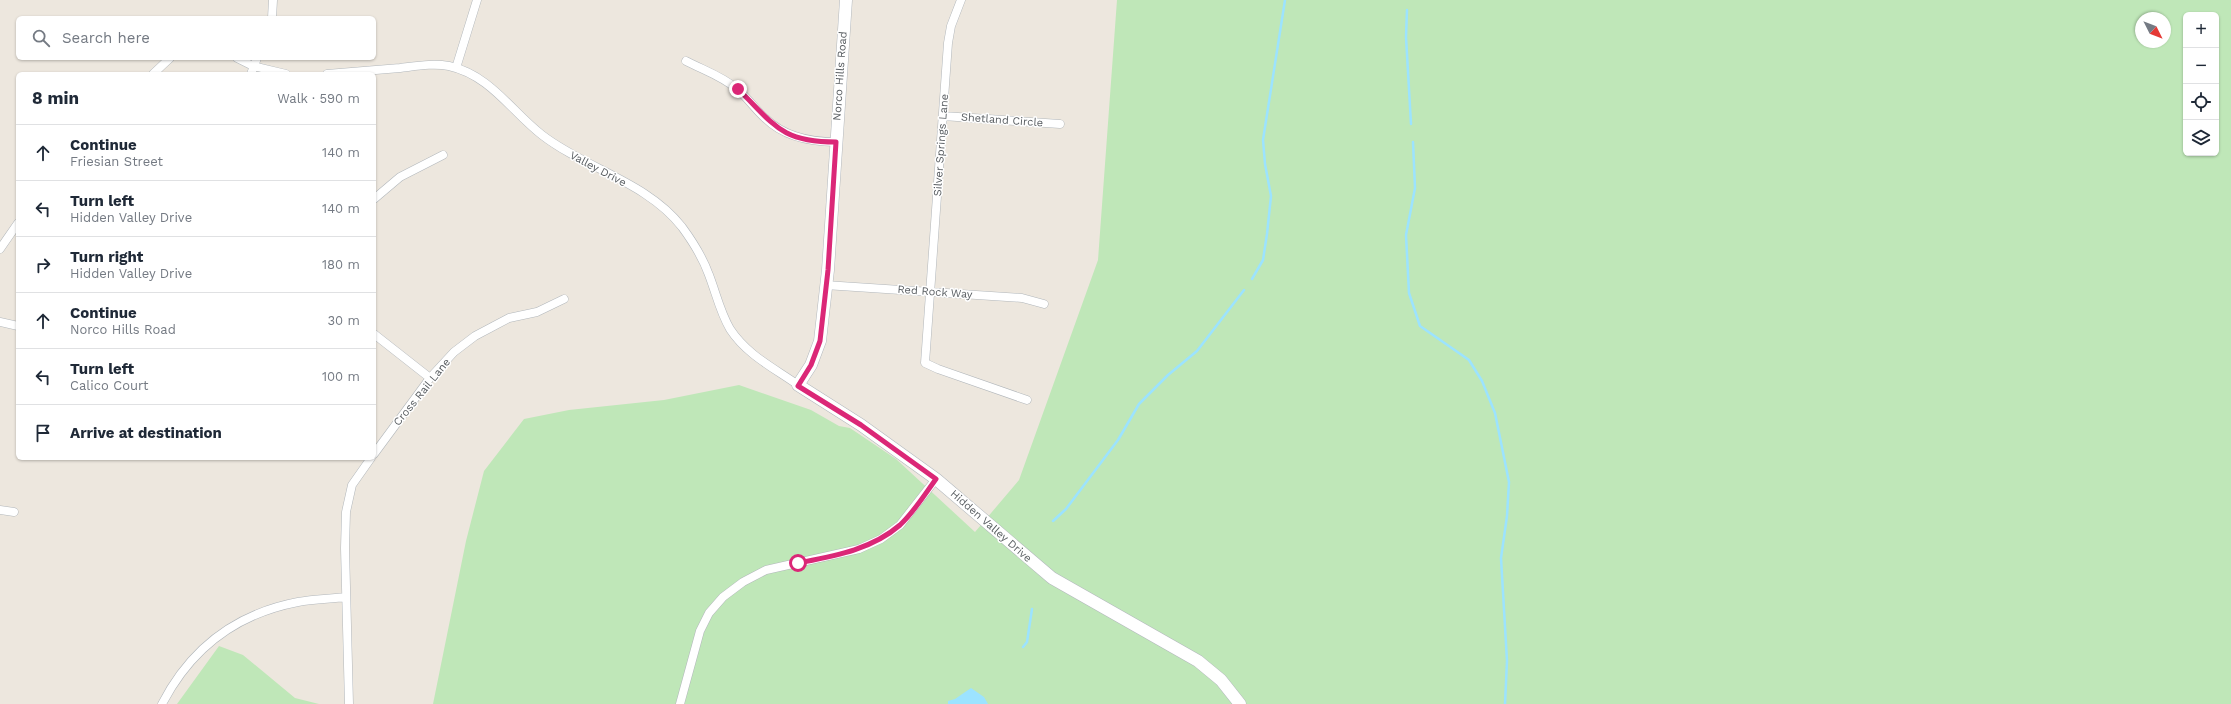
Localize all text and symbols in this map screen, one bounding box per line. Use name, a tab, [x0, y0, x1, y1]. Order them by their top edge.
north arrow	[2135, 12, 2171, 48]
map controls	[2183, 12, 2219, 156]
button: +	[2183, 12, 2219, 48]
search box	[16, 16, 376, 60]
icon: search	[30, 27, 52, 49]
text: Search here	[62, 29, 150, 47]
street label: Norco Hills Road	[830, 31, 850, 121]
button: −	[2183, 48, 2219, 84]
route end	[729, 80, 747, 98]
button: locate	[2183, 84, 2219, 120]
text: 8 min	[32, 88, 79, 108]
text: Walk · 590 m	[277, 91, 360, 106]
street label: Silver Springs Lane	[931, 93, 951, 197]
street label: Shetland Circle	[960, 111, 1044, 129]
button: layers	[2183, 120, 2219, 156]
text: Continue	[70, 136, 137, 154]
icon: ahead	[32, 142, 54, 164]
text: 140 m	[322, 145, 360, 160]
street label: Valley Drive	[568, 149, 628, 189]
text: Friesian Street	[70, 154, 163, 169]
text: Turn left	[70, 192, 134, 210]
icon: left	[32, 198, 54, 220]
text: 140 m	[322, 201, 360, 216]
text: Hidden Valley Drive	[70, 210, 192, 225]
text: Turn right	[70, 248, 143, 266]
icon: right	[32, 254, 54, 276]
text: 180 m	[322, 257, 360, 272]
text: Hidden Valley Drive	[70, 266, 192, 281]
street label: Red Rock Way	[897, 283, 973, 301]
text: Continue	[70, 304, 137, 322]
icon: ahead	[32, 310, 54, 332]
text: 30 m	[328, 313, 360, 328]
text: Norco Hills Road	[70, 322, 176, 337]
street label: Cross Rail Lane	[391, 356, 453, 428]
text: Turn left	[70, 360, 134, 378]
icon: left	[32, 366, 54, 388]
text: 100 m	[322, 369, 360, 384]
text: Calico Court	[70, 378, 148, 393]
icon: arrive	[32, 422, 54, 444]
text: Arrive at destination	[70, 424, 222, 442]
street label: Hidden Valley Drive	[948, 487, 1034, 565]
route start	[789, 554, 807, 572]

